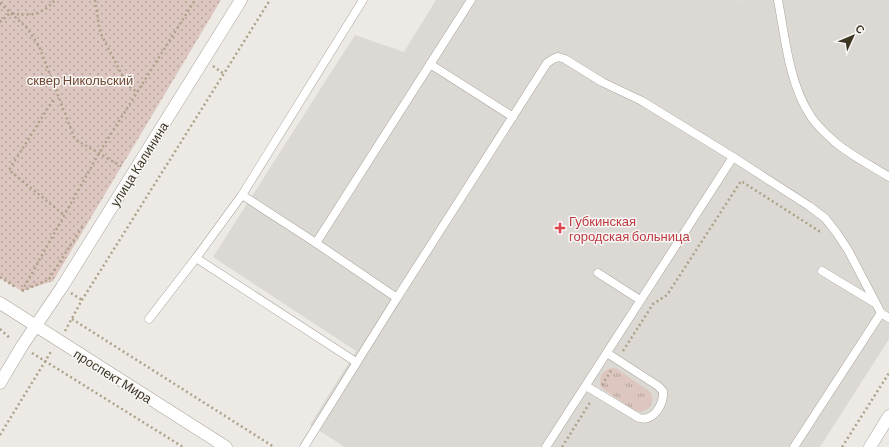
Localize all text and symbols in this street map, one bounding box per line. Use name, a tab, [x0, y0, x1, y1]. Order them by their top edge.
north arrow	[833, 16, 873, 56]
text: С	[853, 21, 868, 36]
park label: сквер Никольский	[27, 72, 133, 88]
street label: улица Калинина	[107, 118, 172, 209]
place label: Губкинская городская больница	[569, 213, 690, 244]
marker: Губкинская городская больница	[554, 222, 566, 234]
street label: проспект Мира	[71, 346, 156, 407]

